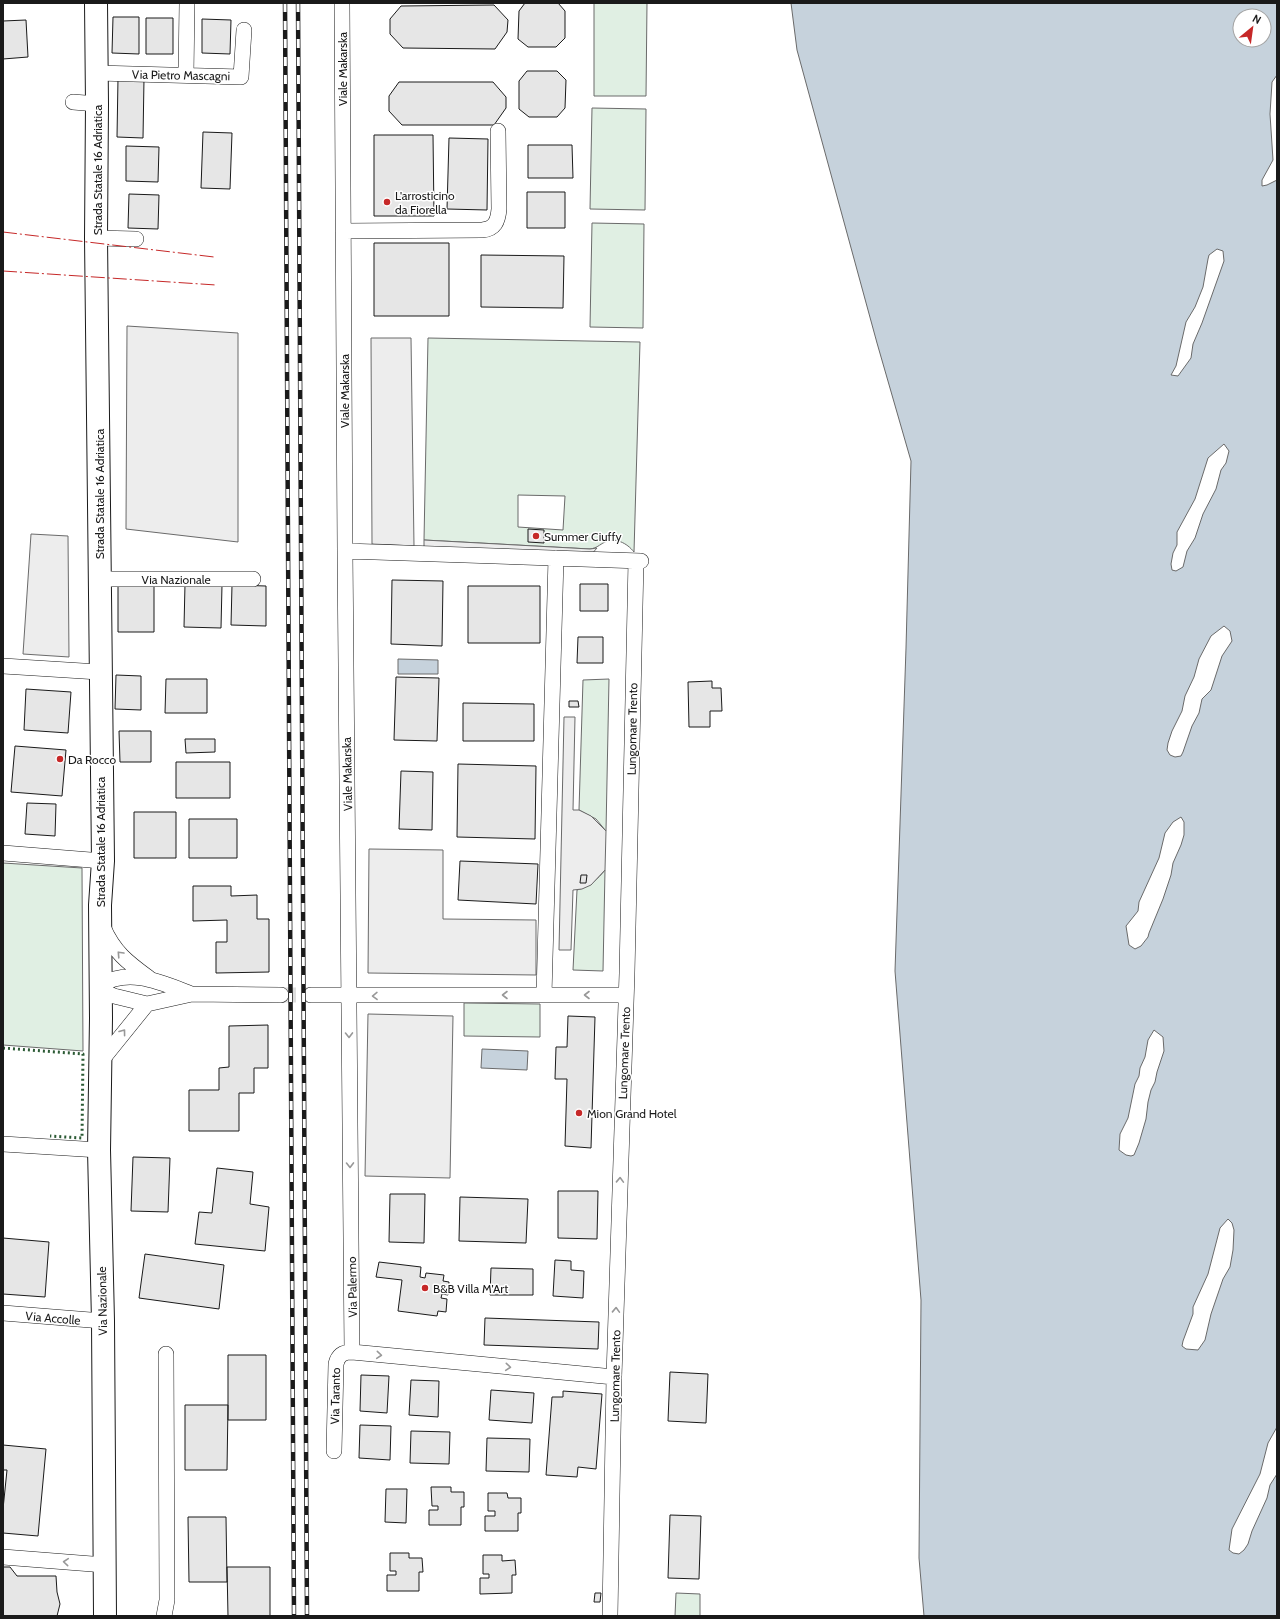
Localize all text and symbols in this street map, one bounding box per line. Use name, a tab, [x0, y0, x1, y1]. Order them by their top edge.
north arrow	[1232, 8, 1272, 48]
text: N	[1250, 11, 1264, 27]
street label: Viale Makarska	[335, 32, 350, 106]
street label: Via Pietro Mascagni	[132, 67, 230, 83]
street label: Strada Statale 16 Adriatica	[90, 105, 105, 235]
place label: L'arrosticino da Fiorella	[395, 188, 455, 217]
marker: L'arrosticino da Fiorella	[382, 197, 392, 207]
street label: Viale Makarska	[337, 354, 352, 428]
street label: Strada Statale 16 Adriatica	[92, 429, 107, 559]
place label: Summer Ciuffy	[544, 529, 622, 544]
marker: Summer Ciuffy	[531, 531, 541, 541]
street label: Via Nazionale	[141, 572, 211, 587]
street label: Lungomare Trento	[624, 682, 640, 775]
street label: Viale Makarska	[339, 737, 355, 811]
place label: Da Rocco	[68, 752, 116, 767]
marker: Da Rocco	[55, 754, 65, 764]
street label: Strada Statale 16 Adriatica	[93, 777, 108, 907]
one-way arrow	[117, 951, 125, 959]
one-way arrow	[502, 991, 508, 999]
one-way arrow	[584, 991, 590, 999]
one-way arrow	[372, 992, 378, 1000]
street label: Lungomare Trento	[615, 1006, 633, 1100]
one-way arrow	[118, 1029, 125, 1036]
one-way arrow	[345, 1032, 353, 1038]
place label: Mion Grand Hotel	[587, 1106, 677, 1121]
marker: Mion Grand Hotel	[574, 1108, 584, 1118]
one-way arrow	[346, 1162, 354, 1168]
one-way arrow	[616, 1177, 625, 1183]
street label: Via Palermo	[344, 1256, 360, 1318]
street label: Via Nazionale	[94, 1266, 110, 1336]
place label: B&B Villa M'Art	[433, 1281, 508, 1296]
marker: B&B Villa M'Art	[420, 1283, 430, 1293]
one-way arrow	[612, 1307, 621, 1313]
street label: Via Accolle	[25, 1308, 81, 1328]
street label: Lungomare Trento	[607, 1329, 623, 1422]
one-way arrow	[376, 1350, 382, 1359]
one-way arrow	[505, 1362, 511, 1371]
street label: Via Taranto	[327, 1367, 343, 1425]
one-way arrow	[63, 1558, 69, 1567]

